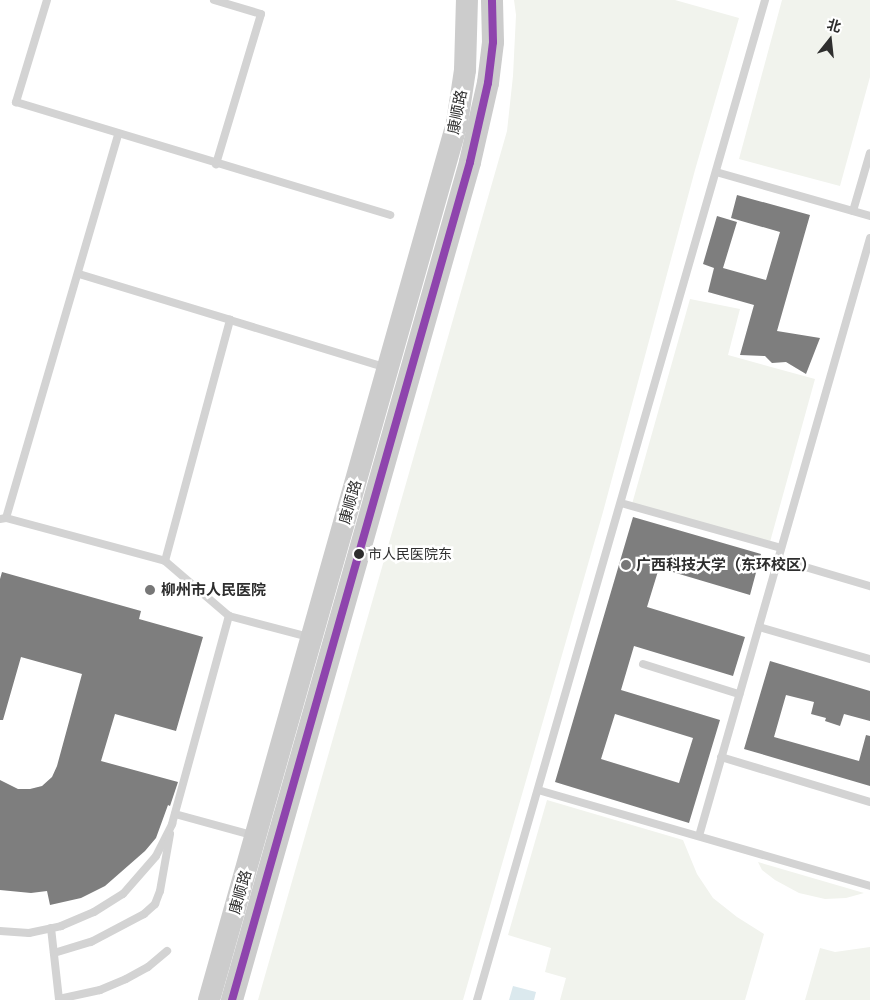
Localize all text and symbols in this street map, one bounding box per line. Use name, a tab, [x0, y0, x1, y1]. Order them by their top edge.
north arrow	[805, 15, 855, 65]
text: 北	[825, 16, 843, 35]
street label: 康顺路	[444, 88, 470, 136]
street label: 康顺路	[335, 478, 365, 526]
place label: 市人民医院东	[368, 546, 452, 562]
marker: 市人民医院东	[354, 549, 364, 559]
place label: 广西科技大学（东环校区）	[636, 556, 816, 574]
marker: 广西科技大学（东环校区）	[620, 559, 632, 571]
place label: 柳州市人民医院	[161, 581, 266, 599]
marker: 柳州市人民医院	[143, 583, 157, 597]
street label: 康顺路	[225, 868, 255, 916]

